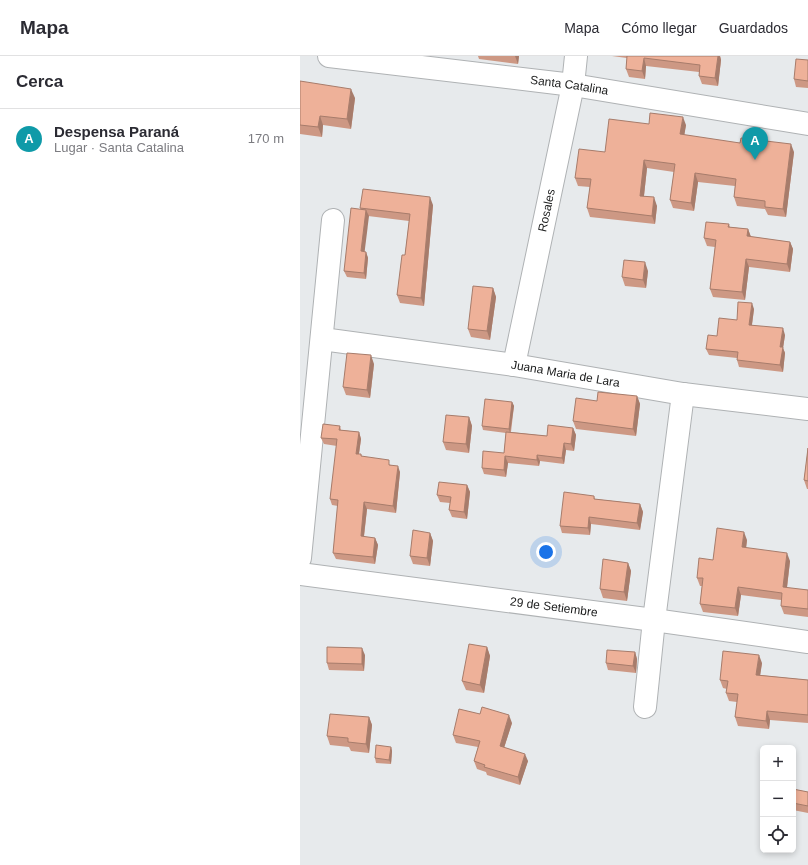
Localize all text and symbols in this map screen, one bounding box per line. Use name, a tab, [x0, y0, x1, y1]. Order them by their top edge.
text: Mapa	[20, 17, 69, 38]
text: Mapa	[564, 20, 599, 36]
text: Cómo llegar	[621, 20, 697, 36]
text: Guardados	[719, 20, 788, 36]
text: Cerca	[16, 72, 63, 91]
street label: Santa Catalina	[529, 73, 610, 98]
text: Despensa Paraná	[54, 123, 179, 140]
pin: A	[742, 127, 768, 160]
text: A	[24, 131, 34, 146]
text: 170 m	[248, 131, 284, 146]
text: Lugar · Santa Catalina	[54, 140, 184, 155]
street label: Rosales	[535, 188, 558, 233]
street label: Juana Maria de Lara	[510, 358, 621, 390]
your location	[536, 542, 556, 562]
street label: 29 de Setiembre	[509, 594, 599, 620]
map controls	[760, 745, 796, 853]
button: +	[760, 745, 796, 781]
button: −	[760, 781, 796, 817]
button: locate	[760, 817, 796, 853]

